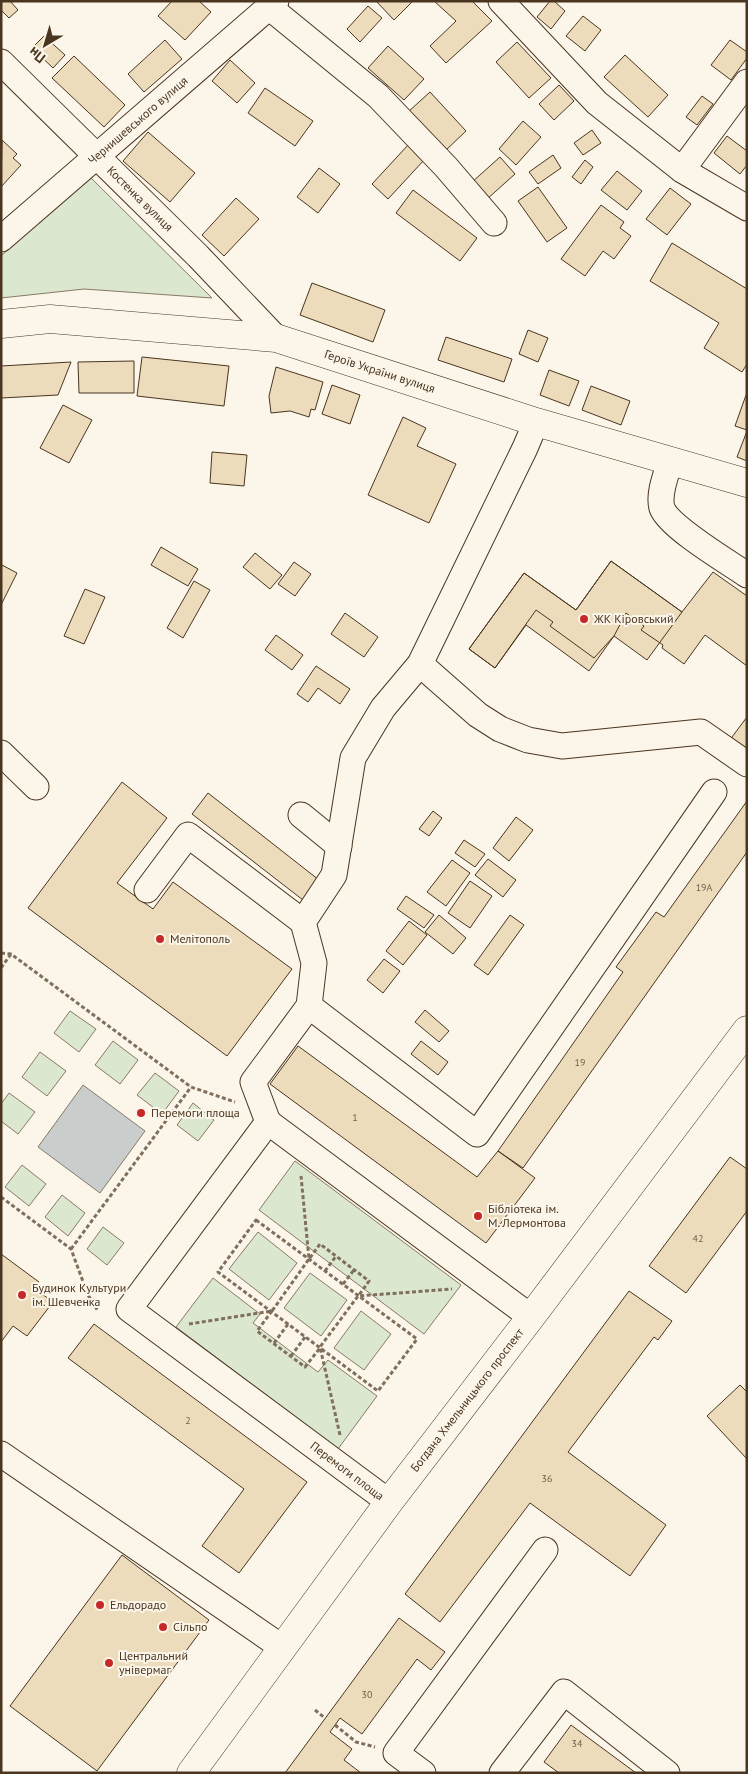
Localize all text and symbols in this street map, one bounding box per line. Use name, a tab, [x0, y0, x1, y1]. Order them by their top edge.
north arrow	[20, 20, 70, 70]
text: Пн	[25, 43, 49, 67]
street label: Чернишевського вулиця	[85, 73, 191, 167]
street label: Костенка вулиця	[104, 163, 176, 234]
street label: Героїв України вулиця	[323, 346, 437, 396]
place label: ЖК Кіровський	[593, 611, 673, 626]
marker: ЖК Кіровський	[578, 613, 590, 625]
house number: 19А	[696, 881, 713, 894]
place label: Мелітополь	[170, 931, 230, 946]
marker: Мелітополь	[154, 933, 166, 945]
house number: 19	[575, 1056, 585, 1069]
place label: Перемоги площа	[151, 1105, 240, 1120]
marker: Перемоги площа	[135, 1107, 147, 1119]
house number: 1	[352, 1111, 358, 1124]
place label: Бібліотека ім. М. Лермонтова	[488, 1201, 566, 1230]
marker: Бібліотека ім. М. Лермонтова	[472, 1210, 484, 1222]
house number: 42	[693, 1232, 703, 1245]
place label: Будинок Культури ім. Шевченка	[32, 1280, 126, 1309]
marker: Будинок Культури ім. Шевченка	[16, 1289, 28, 1301]
street label: Богдана Хмельницького проспект	[407, 1325, 527, 1474]
house number: 2	[185, 1414, 191, 1427]
street label: Перемоги площа	[307, 1438, 387, 1503]
house number: 36	[542, 1472, 552, 1485]
place label: Ельдорадо	[110, 1597, 166, 1612]
marker: Ельдорадо	[94, 1599, 106, 1611]
place label: Сільпо	[173, 1619, 208, 1634]
marker: Сільпо	[157, 1621, 169, 1633]
place label: Центральний універмаг	[119, 1648, 188, 1677]
marker: Центральний універмаг	[103, 1657, 115, 1669]
house number: 30	[362, 1688, 373, 1701]
house number: 34	[572, 1737, 583, 1750]

